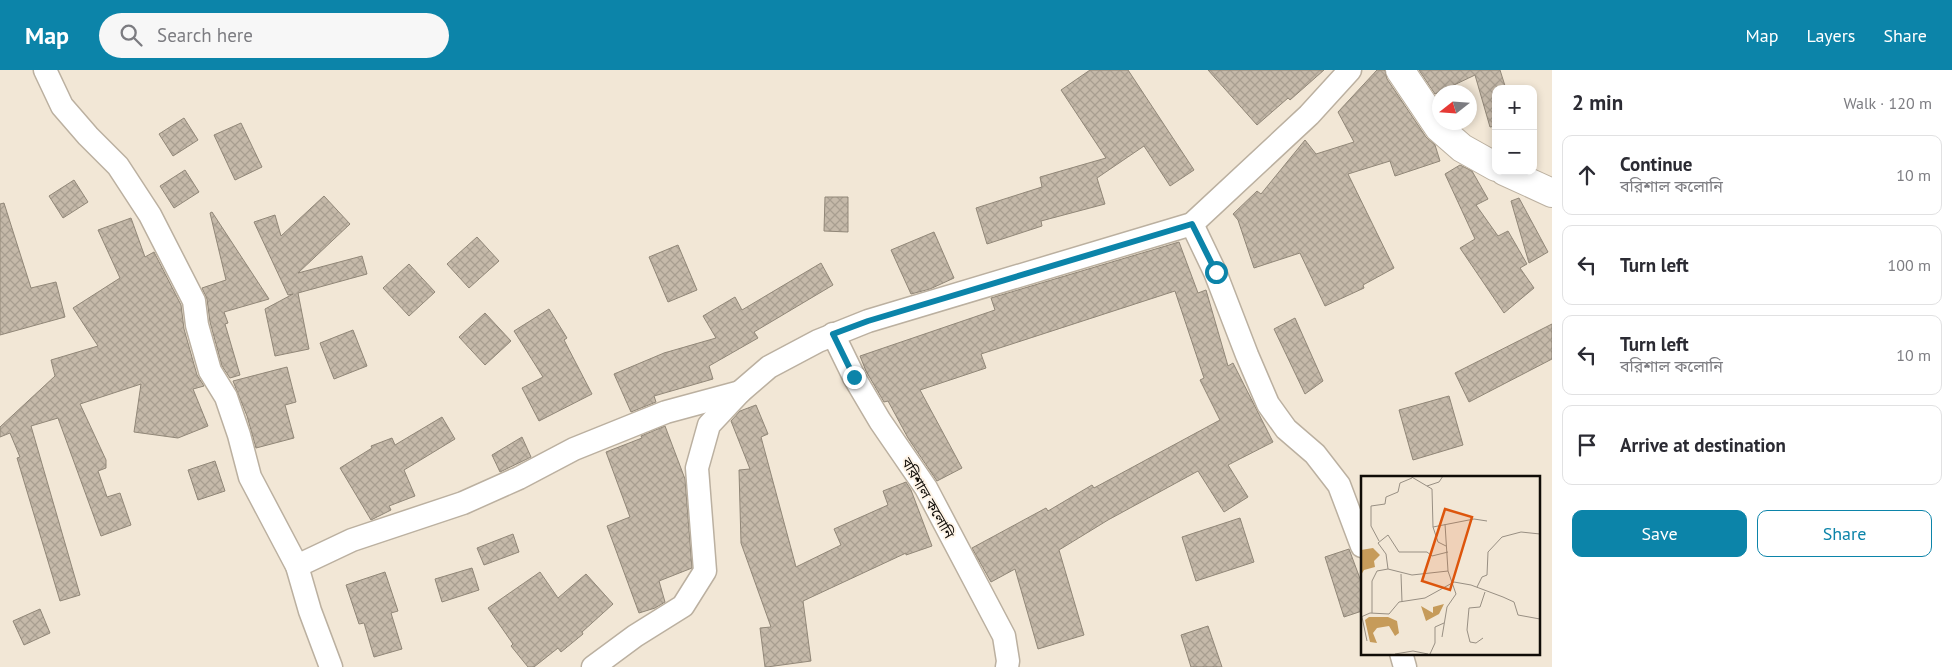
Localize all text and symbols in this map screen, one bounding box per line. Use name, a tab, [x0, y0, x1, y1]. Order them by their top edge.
search box	[99, 13, 449, 58]
text: Map	[25, 20, 69, 51]
icon: search	[117, 21, 145, 49]
text: Search here	[157, 23, 253, 47]
text: Map	[1746, 24, 1778, 47]
text: Layers	[1806, 24, 1855, 47]
text: Share	[1883, 24, 1927, 47]
north arrow	[1432, 85, 1477, 130]
map controls	[1492, 85, 1537, 175]
button: +	[1492, 85, 1537, 130]
text: 2 min	[1572, 89, 1623, 116]
text: Walk · 120 m	[1843, 93, 1932, 113]
button: −	[1492, 130, 1537, 175]
text: Continue	[1620, 152, 1692, 176]
icon: ahead	[1573, 161, 1601, 189]
text: 10 m	[1896, 165, 1931, 185]
text: বরিশাল কলোনি	[1620, 176, 1723, 196]
icon: left	[1573, 251, 1601, 279]
text: Turn left	[1620, 253, 1689, 277]
text: 100 m	[1888, 255, 1931, 275]
route start	[1205, 261, 1228, 284]
text: Turn left	[1620, 332, 1689, 356]
icon: left	[1573, 341, 1601, 369]
text: 10 m	[1896, 345, 1931, 365]
text: বরিশাল কলোনি	[1620, 356, 1723, 376]
route end	[843, 366, 866, 389]
icon: arrive	[1573, 431, 1601, 459]
text: Arrive at destination	[1620, 433, 1786, 457]
street label: বরিশাল কলোনি	[897, 454, 959, 542]
inset map	[1361, 476, 1540, 654]
button: Save	[1572, 510, 1747, 557]
button: Share	[1757, 510, 1932, 557]

